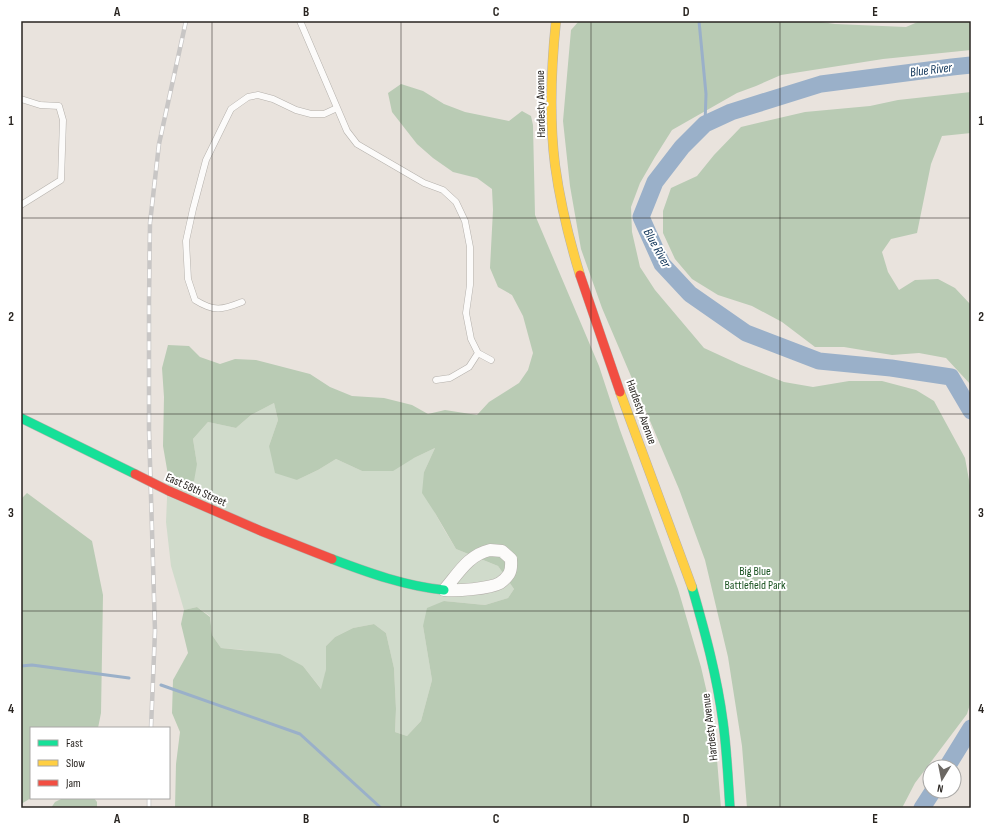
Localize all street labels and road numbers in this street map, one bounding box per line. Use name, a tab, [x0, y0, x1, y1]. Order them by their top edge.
street label: Hardesty Avenue	[533, 70, 549, 138]
street label: Hardesty Avenue	[622, 378, 660, 447]
street label: East 58th Street	[163, 470, 229, 510]
street label: Hardesty Avenue	[698, 692, 722, 761]

